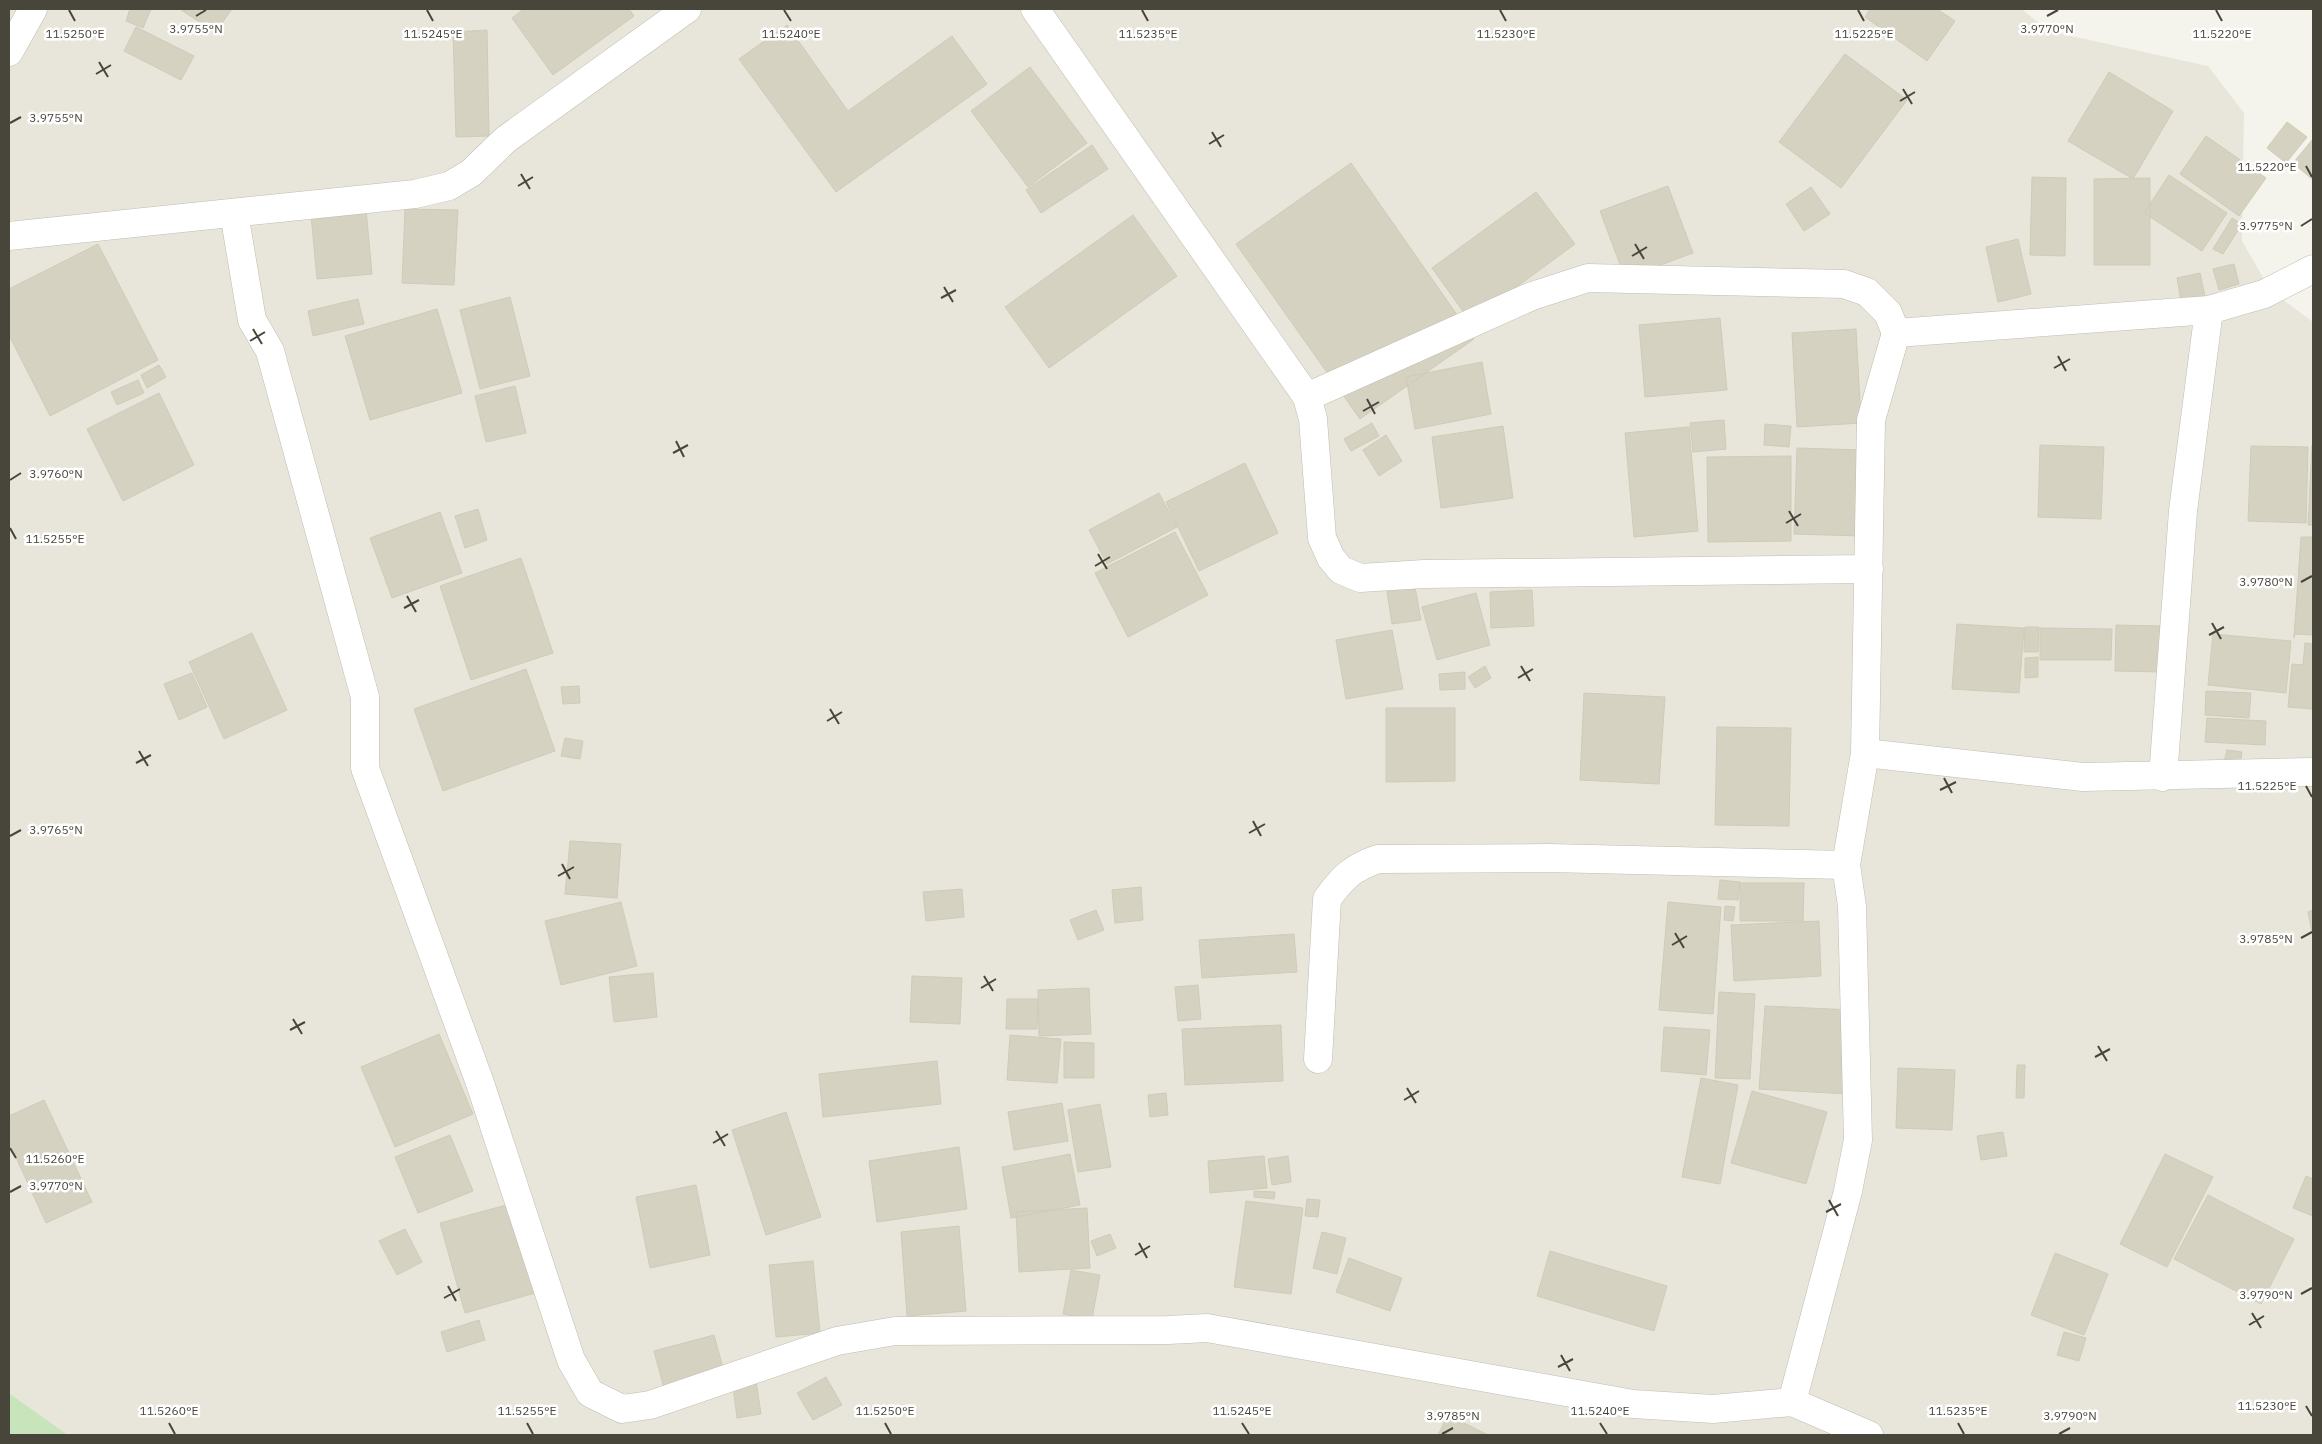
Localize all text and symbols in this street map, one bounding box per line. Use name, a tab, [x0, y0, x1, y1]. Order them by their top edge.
text: 3.9755°N	[169, 21, 223, 36]
text: 3.9770°N	[2020, 21, 2074, 36]
text: 11.5250°E	[45, 26, 105, 41]
text: 11.5245°E	[403, 26, 463, 41]
text: 11.5240°E	[761, 26, 821, 41]
text: 11.5235°E	[1118, 26, 1178, 41]
text: 11.5230°E	[1476, 26, 1536, 41]
text: 11.5225°E	[1834, 26, 1894, 41]
text: 11.5220°E	[2192, 26, 2252, 41]
text: 3.9755°N	[29, 110, 83, 125]
text: 11.5220°E	[2237, 159, 2297, 174]
text: 3.9775°N	[2239, 218, 2293, 233]
text: 3.9760°N	[29, 466, 83, 481]
text: 11.5255°E	[25, 531, 85, 546]
text: 3.9780°N	[2239, 574, 2293, 589]
text: 11.5225°E	[2237, 778, 2297, 793]
text: 3.9765°N	[29, 822, 83, 837]
text: 3.9785°N	[2239, 931, 2293, 946]
text: 11.5260°E	[25, 1151, 85, 1166]
text: 3.9770°N	[29, 1178, 83, 1193]
text: 3.9790°N	[2239, 1287, 2293, 1302]
text: 11.5230°E	[2237, 1398, 2297, 1413]
text: 11.5260°E	[139, 1403, 199, 1418]
text: 11.5255°E	[497, 1403, 557, 1418]
text: 11.5250°E	[855, 1403, 915, 1418]
text: 11.5245°E	[1212, 1403, 1272, 1418]
text: 11.5240°E	[1570, 1403, 1630, 1418]
text: 11.5235°E	[1928, 1403, 1988, 1418]
text: 3.9785°N	[1426, 1408, 1480, 1423]
text: 3.9790°N	[2043, 1408, 2097, 1423]

